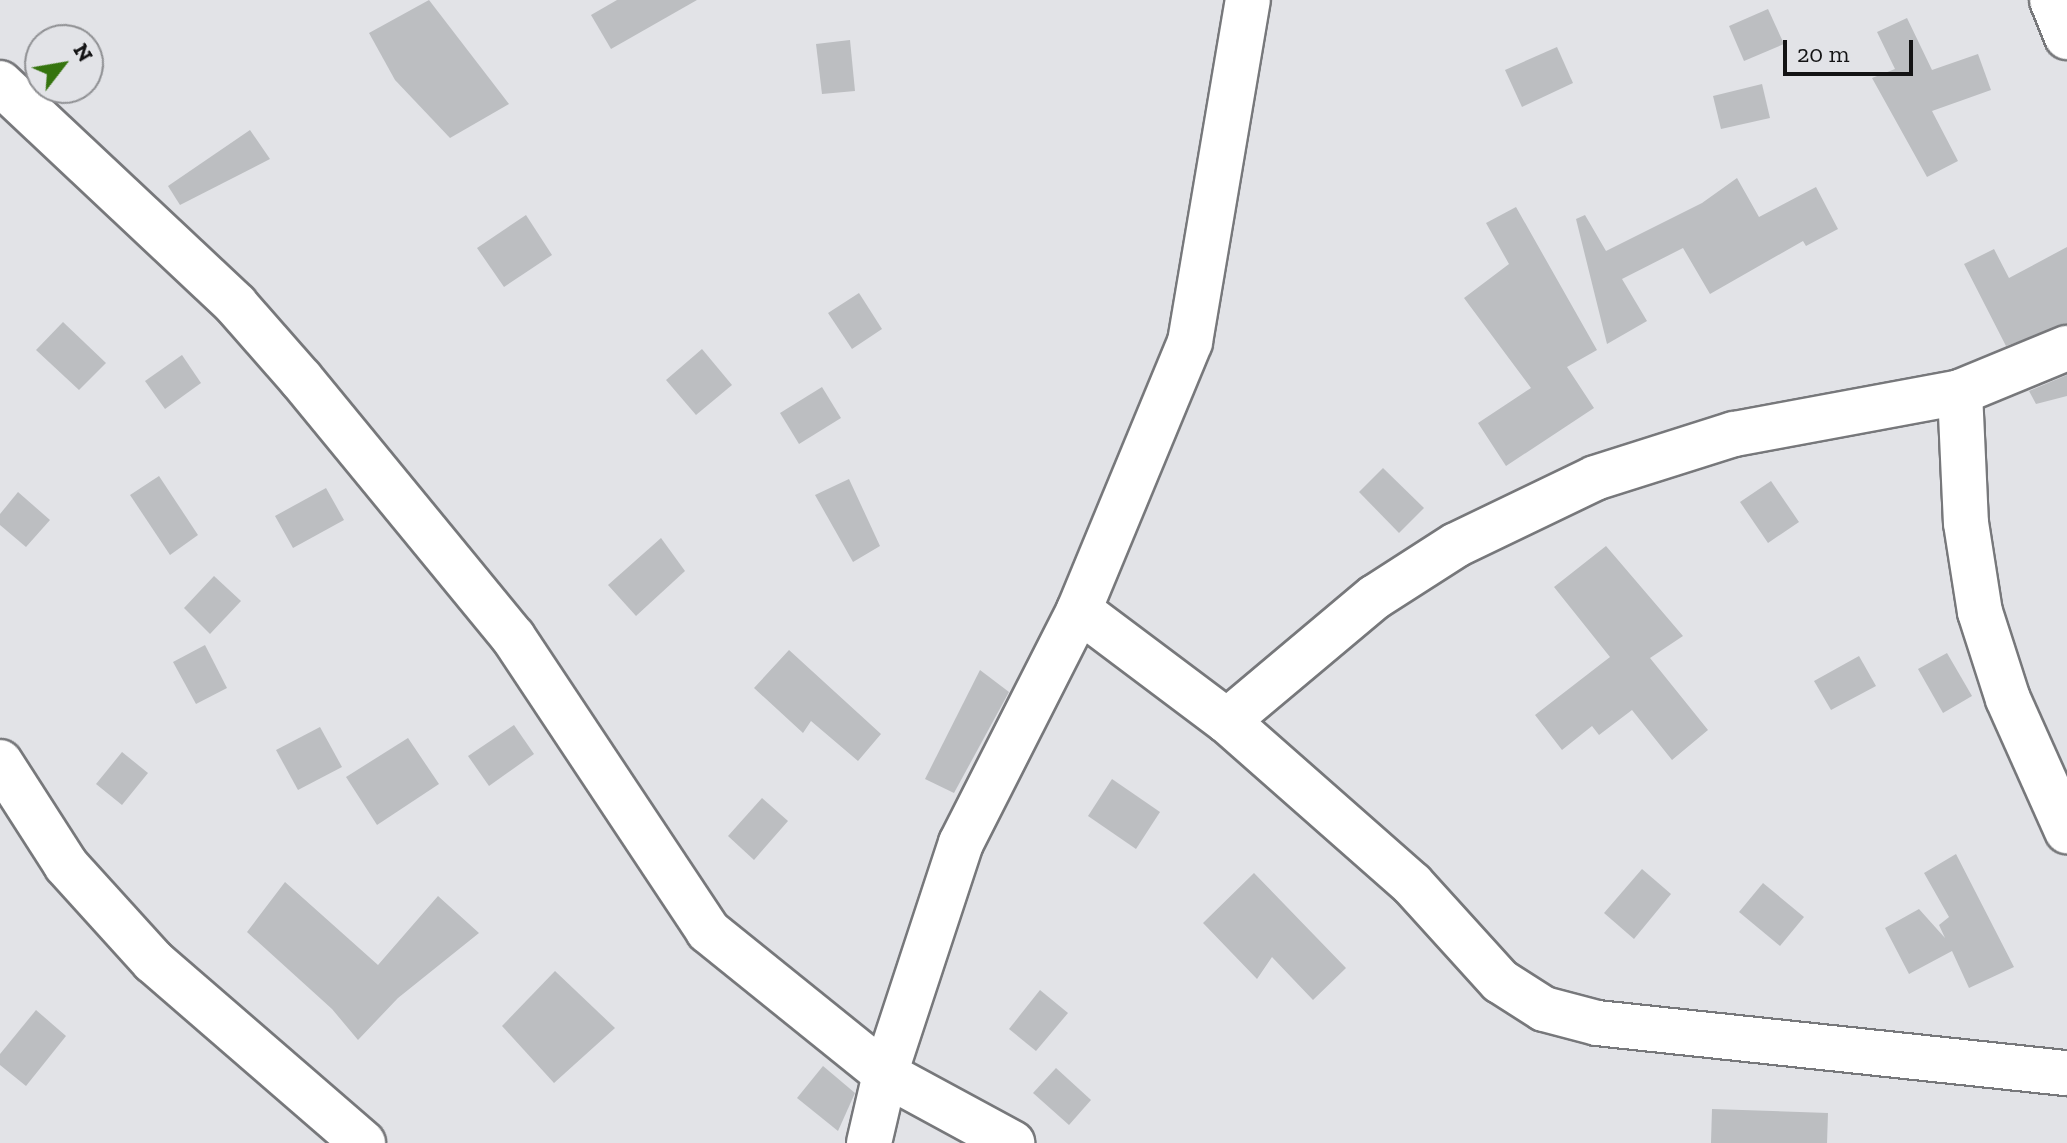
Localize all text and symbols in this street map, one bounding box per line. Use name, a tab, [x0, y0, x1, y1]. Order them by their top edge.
north arrow	[24, 24, 104, 104]
scale bar	[1787, 24, 1917, 74]
text: N	[67, 38, 99, 67]
text: 20 m	[1797, 39, 1849, 68]

